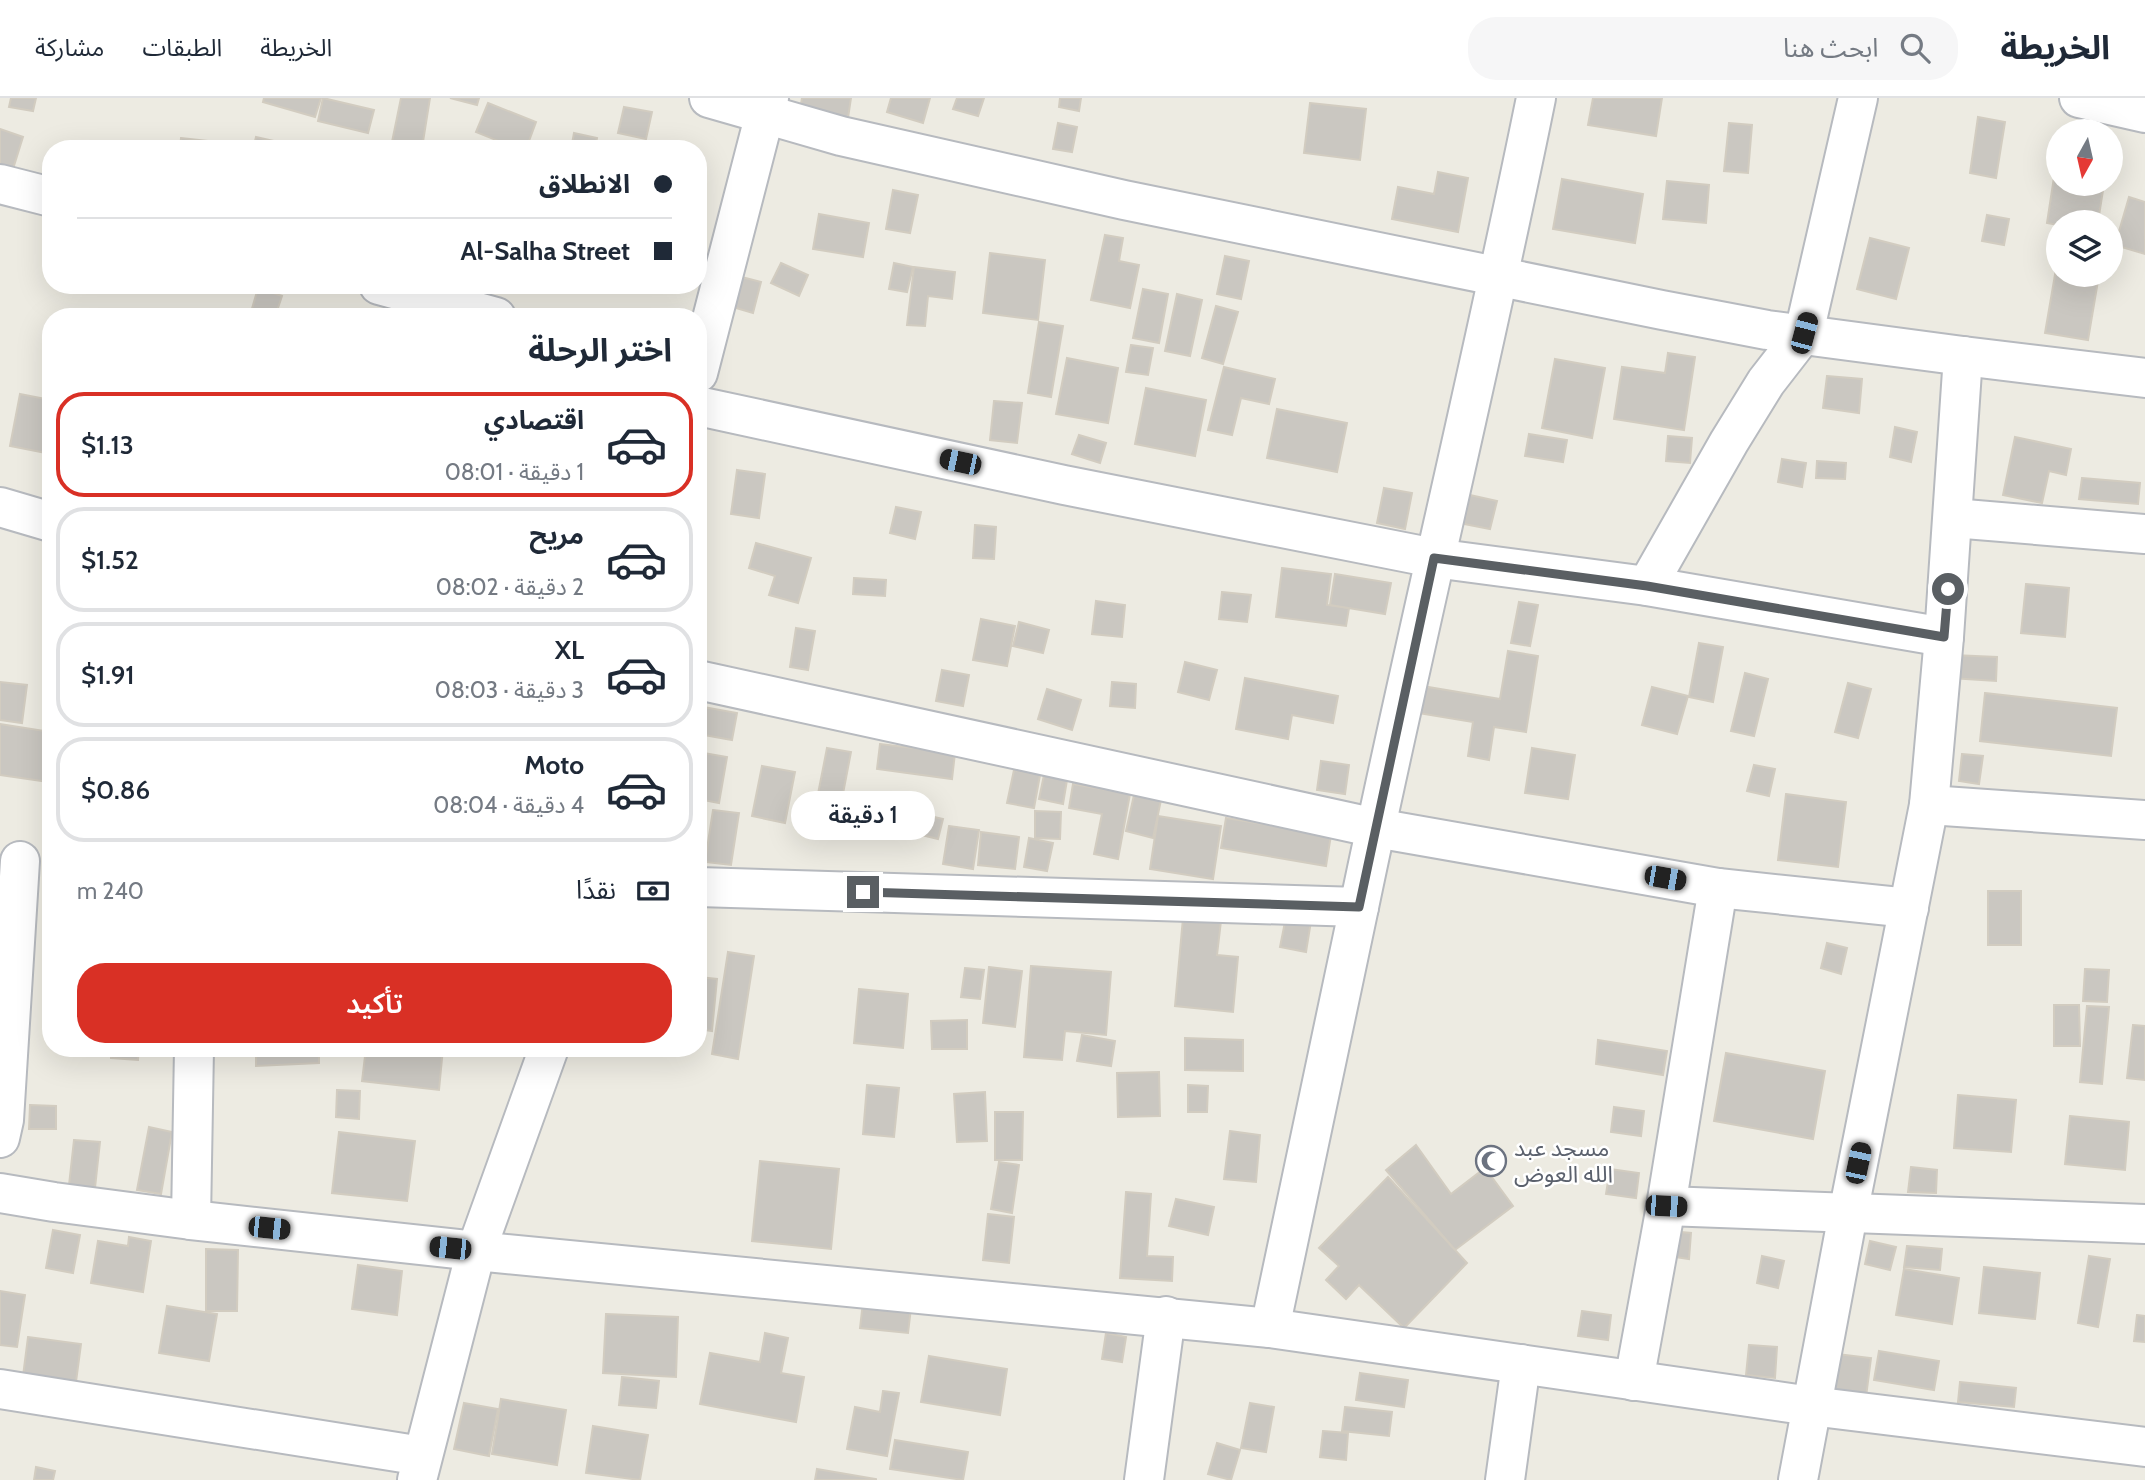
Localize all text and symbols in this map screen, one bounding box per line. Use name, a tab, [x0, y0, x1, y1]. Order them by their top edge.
search box	[1468, 17, 1958, 80]
text: الخريطة	[2000, 27, 2110, 67]
icon: search	[1896, 29, 1934, 67]
text: ابحث هنا	[1783, 32, 1878, 64]
text: مشاركة	[35, 33, 104, 62]
text: الطبقات	[142, 33, 222, 62]
text: الخريطة	[260, 33, 332, 62]
north arrow	[2046, 119, 2123, 196]
map controls	[2046, 119, 2123, 287]
text: الانطلاق	[539, 168, 630, 200]
button: layers	[2046, 210, 2123, 287]
text: Al-Salha Street	[461, 235, 630, 267]
car	[1789, 310, 1820, 356]
text: اختر الرحلة	[528, 330, 672, 369]
text: اقتصادي	[484, 404, 584, 436]
icon: car	[605, 413, 668, 476]
text: $1.13	[81, 429, 134, 461]
car	[938, 447, 983, 477]
text: 1 دقيقة · 08:01	[445, 458, 584, 486]
text: مريح	[529, 519, 584, 551]
icon: car	[605, 528, 668, 591]
text: $1.52	[81, 544, 139, 576]
text: 2 دقيقة · 08:02	[436, 573, 584, 601]
route start	[1932, 573, 1964, 605]
text: XL	[555, 634, 584, 666]
icon: car	[605, 643, 668, 706]
text: $1.91	[81, 659, 135, 691]
text: 3 دقيقة · 08:03	[435, 676, 584, 704]
text: Moto	[524, 749, 584, 781]
icon: car	[605, 758, 668, 821]
text: $0.86	[81, 774, 150, 806]
callout: 1 دقيقة	[791, 790, 935, 840]
text: 4 دقيقة · 08:04	[433, 791, 584, 819]
text: 1 دقيقة	[828, 801, 898, 829]
car	[1643, 864, 1688, 892]
icon: cash	[634, 872, 672, 910]
text: نقدًا	[576, 874, 616, 906]
route end	[847, 876, 879, 908]
text: 240 m	[77, 877, 144, 905]
button: تأكيد	[77, 963, 672, 1043]
place label: مسجد عبد الله العوض	[1514, 1134, 1613, 1188]
car	[1844, 1140, 1873, 1186]
mosque icon: مسجد عبد الله العوض	[1474, 1144, 1508, 1178]
car	[1645, 1194, 1688, 1218]
car	[248, 1215, 291, 1241]
car	[429, 1235, 472, 1261]

